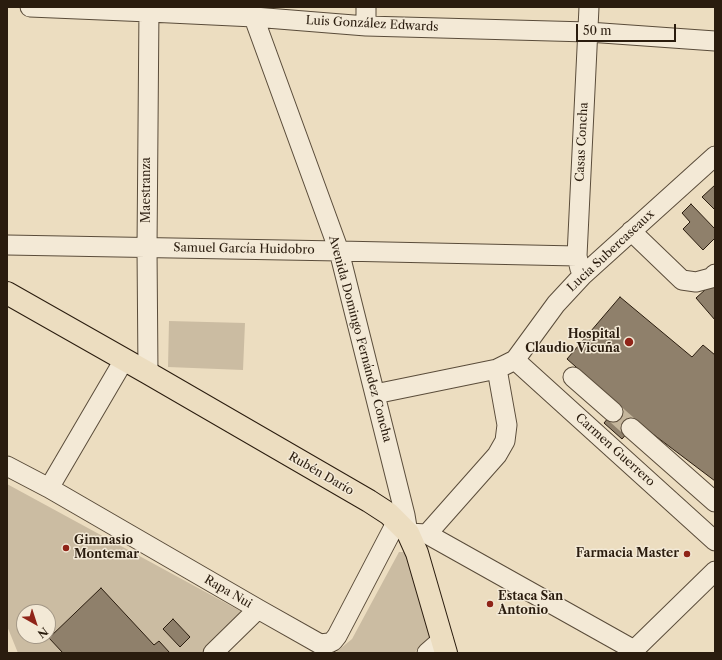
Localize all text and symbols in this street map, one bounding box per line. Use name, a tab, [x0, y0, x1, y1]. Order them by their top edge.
street label: Luis González Edwards	[305, 13, 439, 35]
scale bar	[578, 16, 678, 42]
text: 50 m	[583, 23, 612, 38]
street label: Casas Concha	[573, 102, 591, 182]
street label: Maestranza	[140, 157, 154, 223]
street label: Lucía Subercaseaux	[565, 207, 657, 295]
street label: Avenida Domingo Fernández Concha	[325, 234, 395, 444]
street label: Samuel García Huidobro	[173, 241, 315, 257]
place label: Hospital Claudio Vicuña	[525, 328, 620, 356]
marker: Hospital Claudio Vicuña	[623, 336, 635, 348]
street label: Carmen Guerrero	[572, 411, 658, 489]
street label: Rubén Darío	[286, 450, 356, 498]
place label: Gimnasio Montemar	[74, 534, 139, 562]
marker: Gimnasio Montemar	[61, 543, 71, 553]
place label: Farmacia Master	[576, 547, 679, 561]
marker: Farmacia Master	[682, 549, 692, 559]
street label: Rapa Nui	[202, 573, 254, 611]
place label: Estaca San Antonio	[498, 590, 563, 618]
marker: Estaca San Antonio	[485, 599, 495, 609]
north arrow	[16, 604, 56, 644]
text: N	[35, 624, 51, 641]

